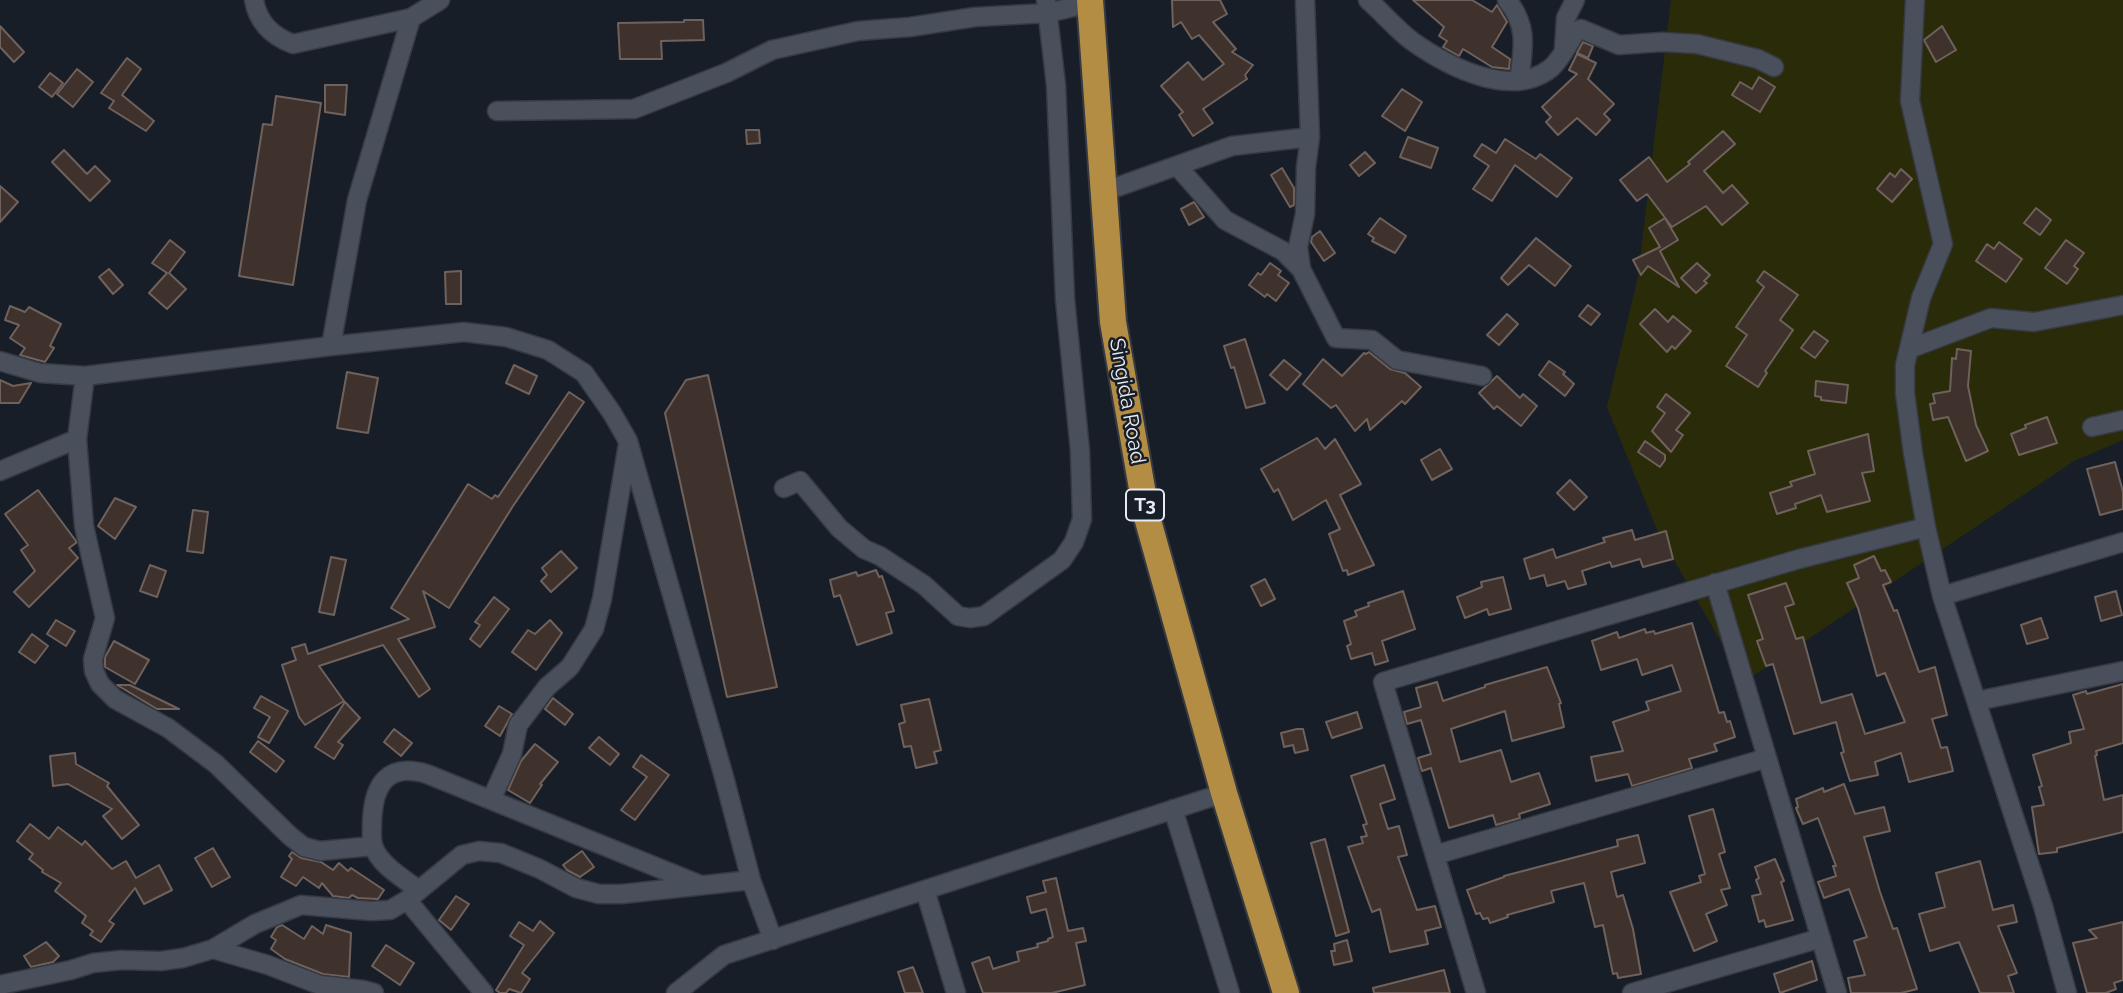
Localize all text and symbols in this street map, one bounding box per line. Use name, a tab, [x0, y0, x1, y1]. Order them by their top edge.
street label: Singida Road	[1104, 336, 1150, 466]
road number: T3	[1126, 490, 1164, 520]

